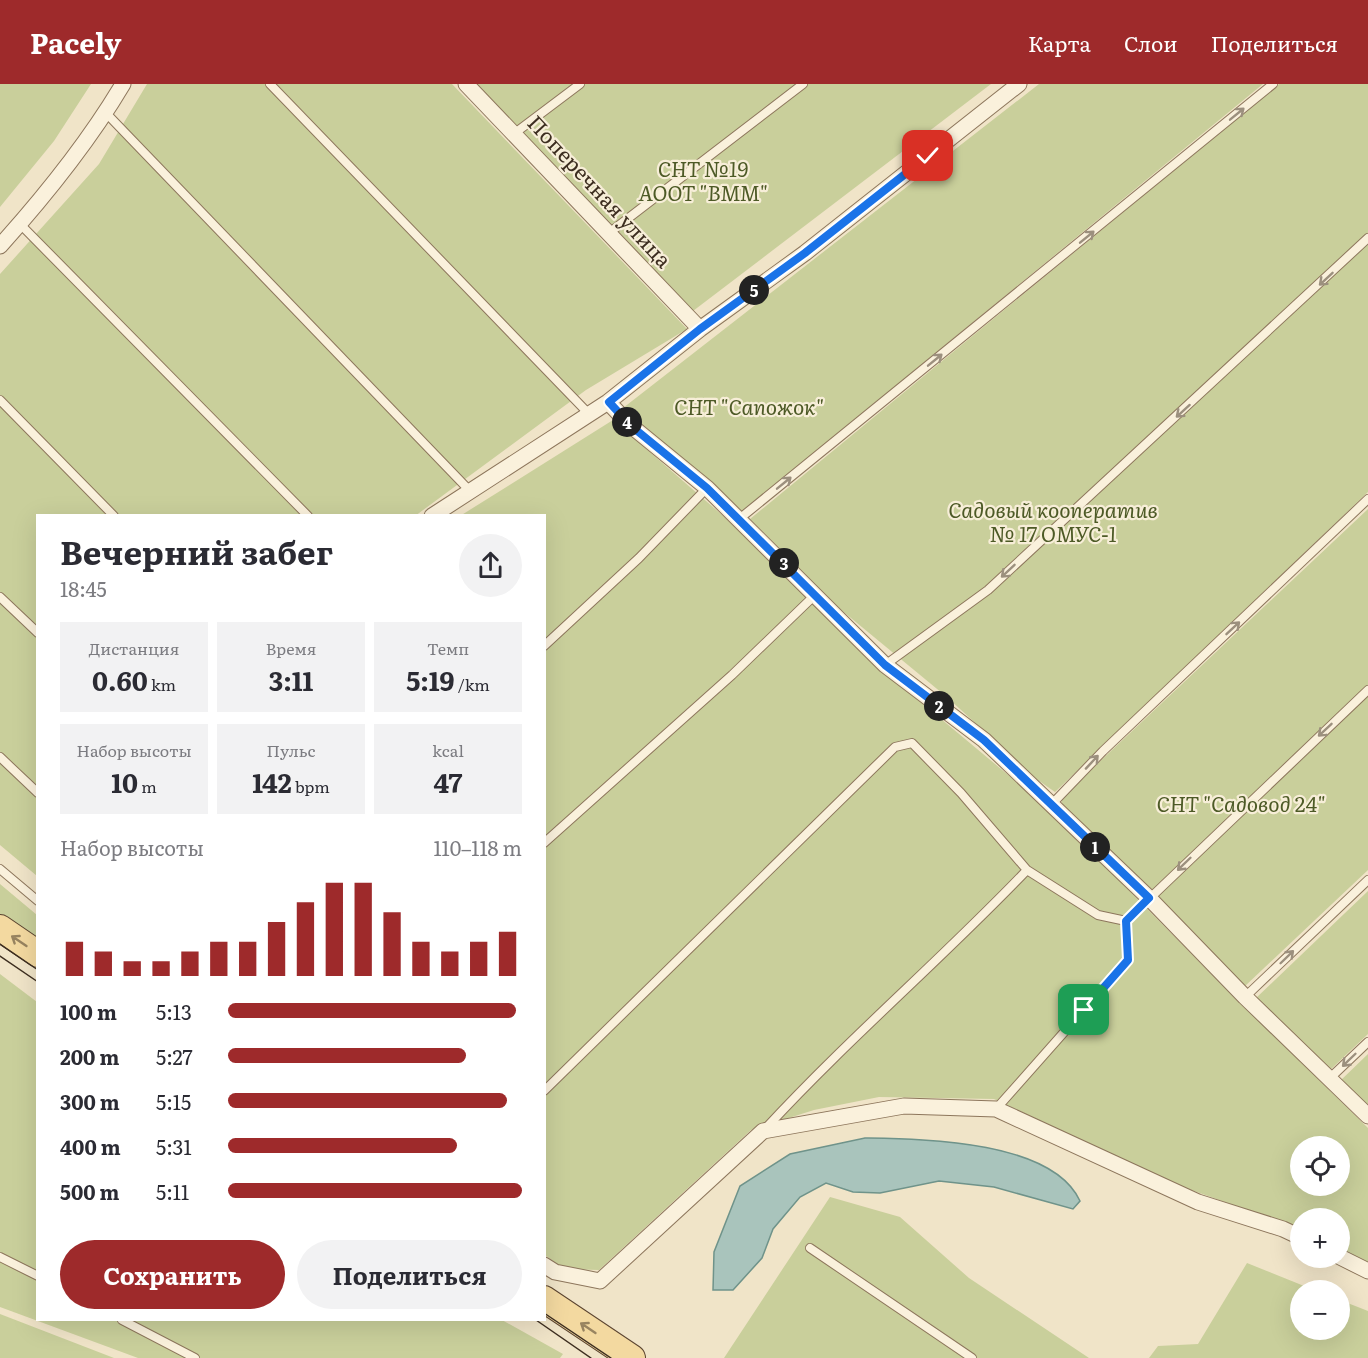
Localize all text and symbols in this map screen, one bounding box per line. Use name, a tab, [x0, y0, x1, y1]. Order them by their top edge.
text: Pacely	[30, 21, 121, 63]
text: Карта	[1028, 27, 1091, 58]
text: Слои	[1124, 27, 1178, 58]
text: Поделиться	[1211, 27, 1338, 58]
street label: Поперечная улица	[522, 107, 680, 274]
one-way arrow	[1229, 107, 1245, 120]
pin	[902, 130, 953, 181]
icon: check	[911, 139, 944, 172]
park label: СНТ №19 АООТ "ВММ"	[638, 152, 768, 207]
one-way arrow	[1079, 231, 1095, 244]
one-way arrow	[1319, 272, 1334, 286]
pin: 5	[739, 275, 769, 305]
text: 5	[750, 278, 758, 302]
one-way arrow	[927, 354, 943, 367]
park label: СНТ "Сапожок"	[674, 390, 824, 421]
one-way arrow	[1175, 404, 1190, 418]
pin: 4	[612, 407, 642, 437]
text: 4	[622, 410, 632, 434]
one-way arrow	[776, 476, 791, 490]
park label: Садовый кооператив № 17 ОМУС-1	[948, 493, 1158, 548]
text: Вечерний забег	[60, 526, 333, 575]
button: share	[459, 534, 522, 597]
pin: 3	[769, 548, 799, 578]
text: 3	[780, 551, 788, 575]
one-way arrow	[1001, 564, 1016, 578]
text: 18:45	[60, 573, 107, 603]
one-way arrow	[1225, 620, 1240, 635]
text: Дистанция	[89, 636, 179, 660]
text: Время	[266, 636, 316, 660]
text: Темп	[427, 636, 469, 660]
text: 0.60	[92, 660, 148, 699]
text: 3:11	[269, 660, 313, 699]
text: 5:19	[406, 660, 455, 699]
text: km	[148, 672, 176, 696]
text: /km	[455, 672, 490, 696]
pin: 2	[924, 691, 954, 721]
text: 2	[935, 694, 943, 718]
one-way arrow	[1318, 723, 1333, 737]
text: Набор высоты	[76, 738, 192, 762]
text: Пульс	[267, 738, 315, 762]
text: kcal	[432, 738, 464, 762]
one-way arrow	[1084, 755, 1099, 770]
text: 10	[111, 762, 138, 801]
text: 142	[252, 762, 292, 801]
text: 47	[434, 762, 462, 801]
text: m	[138, 774, 157, 798]
text: bpm	[292, 774, 330, 798]
park label: СНТ "Садовод 24"	[1157, 787, 1326, 818]
text: Набор высоты	[60, 832, 204, 862]
text: 110–118 m	[433, 832, 522, 862]
pin: 1	[1080, 832, 1110, 862]
text: 1	[1092, 835, 1098, 859]
one-way arrow	[1176, 857, 1191, 871]
one-way arrow	[11, 935, 27, 947]
one-way arrow	[1280, 950, 1295, 964]
pin	[1058, 984, 1109, 1035]
icon: arrive	[1067, 993, 1100, 1026]
text: 100 m	[60, 996, 117, 1026]
text: 5:13	[156, 996, 192, 1026]
text: 200 m	[60, 1041, 119, 1071]
text: 5:27	[156, 1041, 193, 1071]
one-way arrow	[1341, 1053, 1356, 1067]
text: 300 m	[60, 1086, 120, 1116]
text: 5:15	[156, 1086, 191, 1116]
text: 400 m	[60, 1131, 121, 1161]
text: 5:31	[156, 1131, 192, 1161]
map controls	[1290, 1136, 1350, 1340]
button: locate	[1290, 1136, 1350, 1196]
text: 500 m	[60, 1176, 119, 1206]
text: 5:11	[156, 1176, 189, 1206]
button: +	[1290, 1208, 1350, 1268]
button: Сохранить	[60, 1240, 285, 1309]
button: Поделиться	[297, 1240, 522, 1309]
button: −	[1290, 1280, 1350, 1340]
one-way arrow	[580, 1322, 597, 1334]

